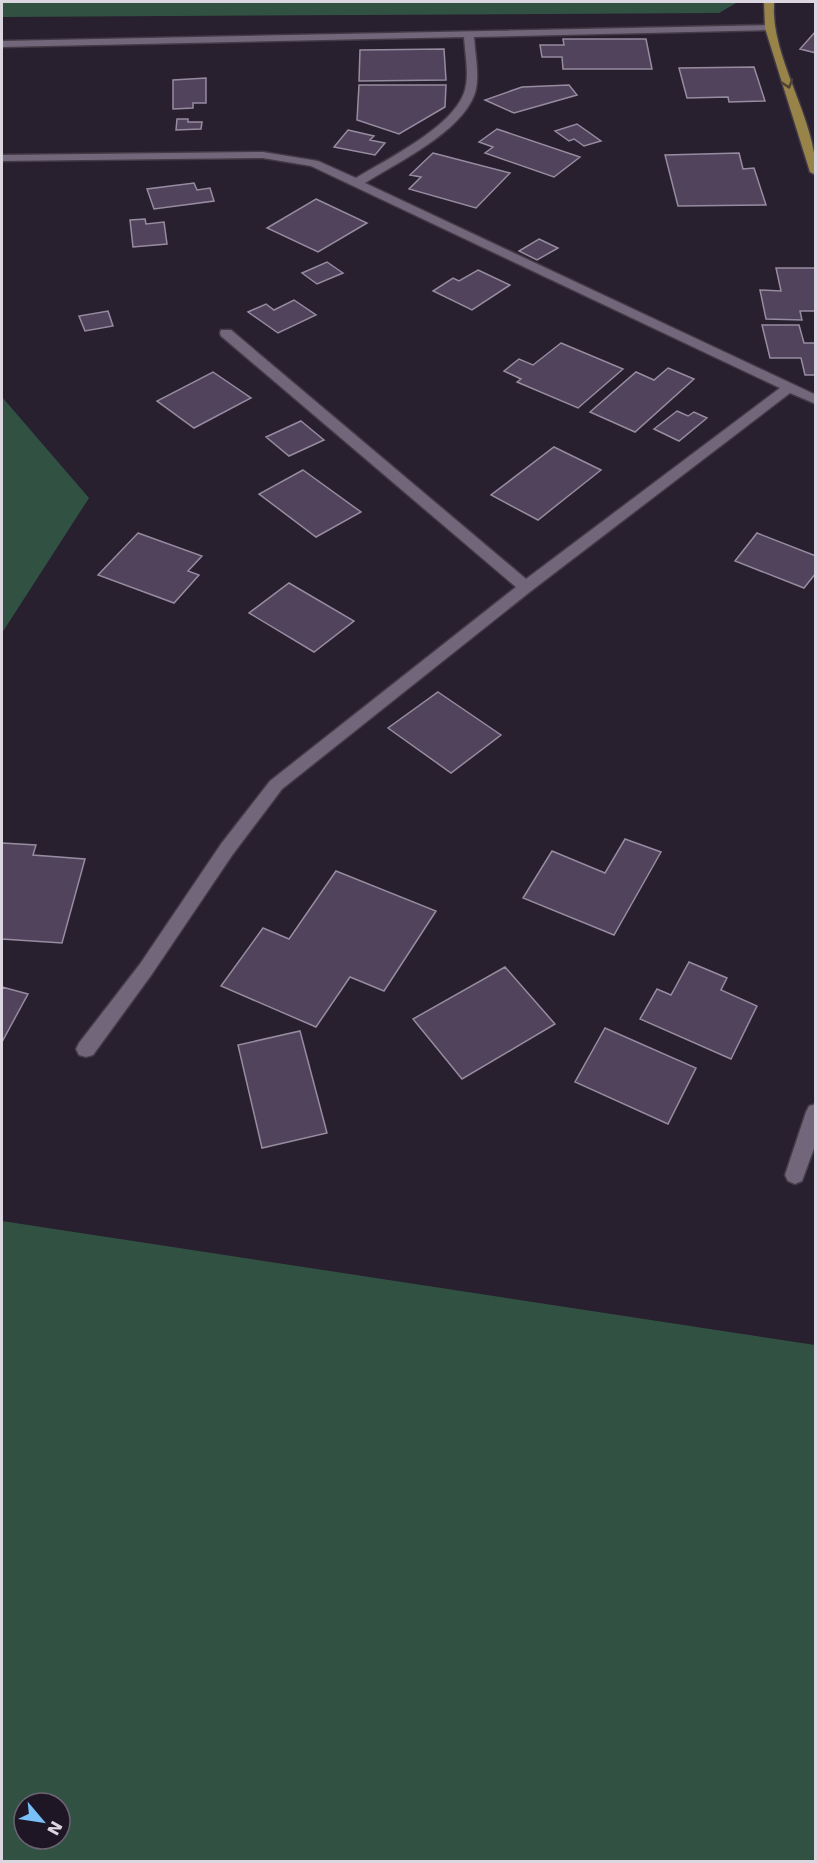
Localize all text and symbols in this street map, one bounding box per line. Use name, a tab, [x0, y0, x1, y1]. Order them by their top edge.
one-way arrow	[781, 78, 793, 89]
north arrow	[12, 1791, 72, 1851]
text: N	[43, 1818, 66, 1838]

